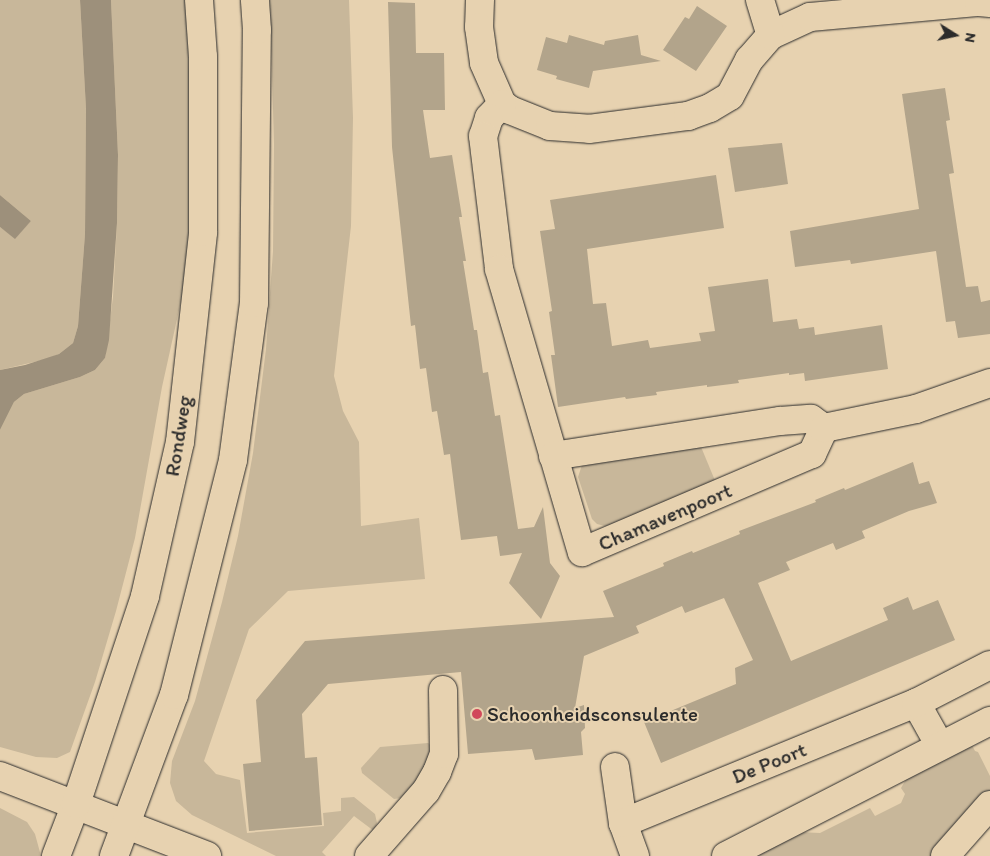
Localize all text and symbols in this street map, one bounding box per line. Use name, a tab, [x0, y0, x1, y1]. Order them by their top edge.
north arrow	[930, 10, 980, 60]
text: N	[961, 32, 979, 44]
street label: Rondweg	[159, 394, 197, 478]
street label: Chamavenpoort	[594, 478, 736, 556]
place label: Schoonheidsconsulente	[487, 701, 698, 727]
marker: Schoonheidsconsulente	[471, 708, 483, 720]
street label: De Poort	[728, 737, 810, 789]

